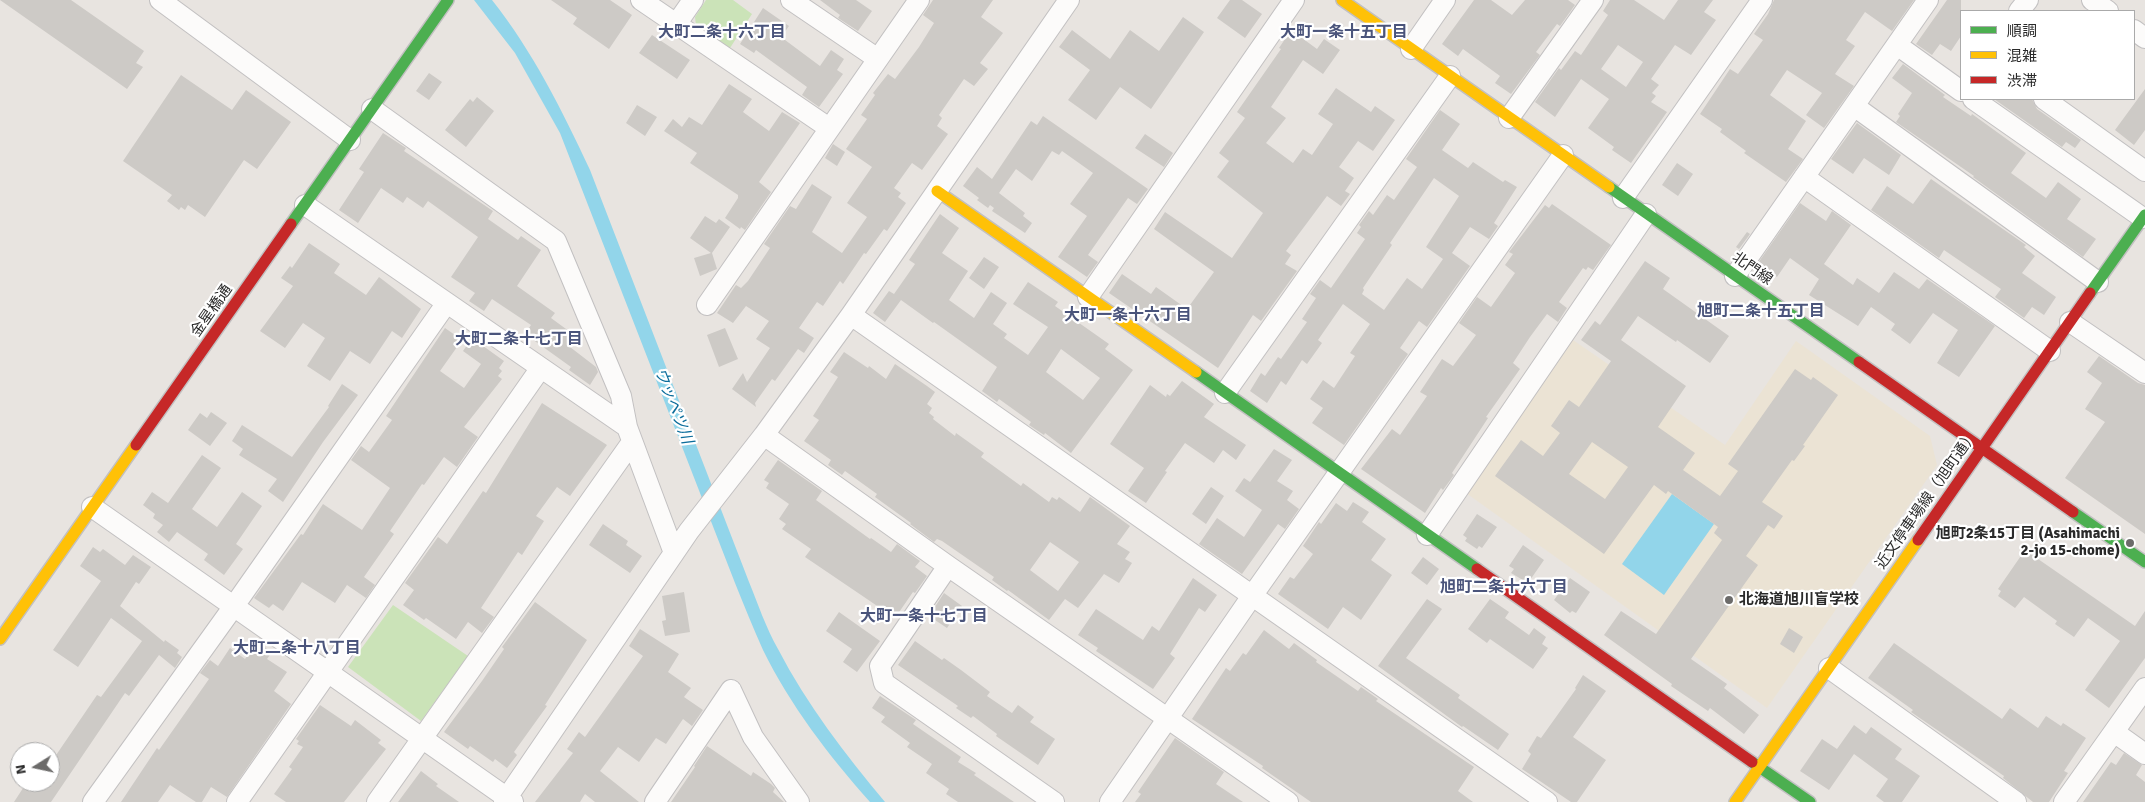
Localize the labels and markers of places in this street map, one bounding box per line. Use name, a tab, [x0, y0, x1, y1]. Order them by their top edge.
place label: 旭町2条15丁目 (Asahimachi 2-jo 15-chome)	[1936, 525, 2120, 560]
marker: 旭町2条15丁目 (Asahimachi 2-jo 15-chome)	[2124, 537, 2136, 549]
place label: 北海道旭川盲学校	[1739, 591, 1859, 609]
marker: 北海道旭川盲学校	[1723, 594, 1735, 606]

